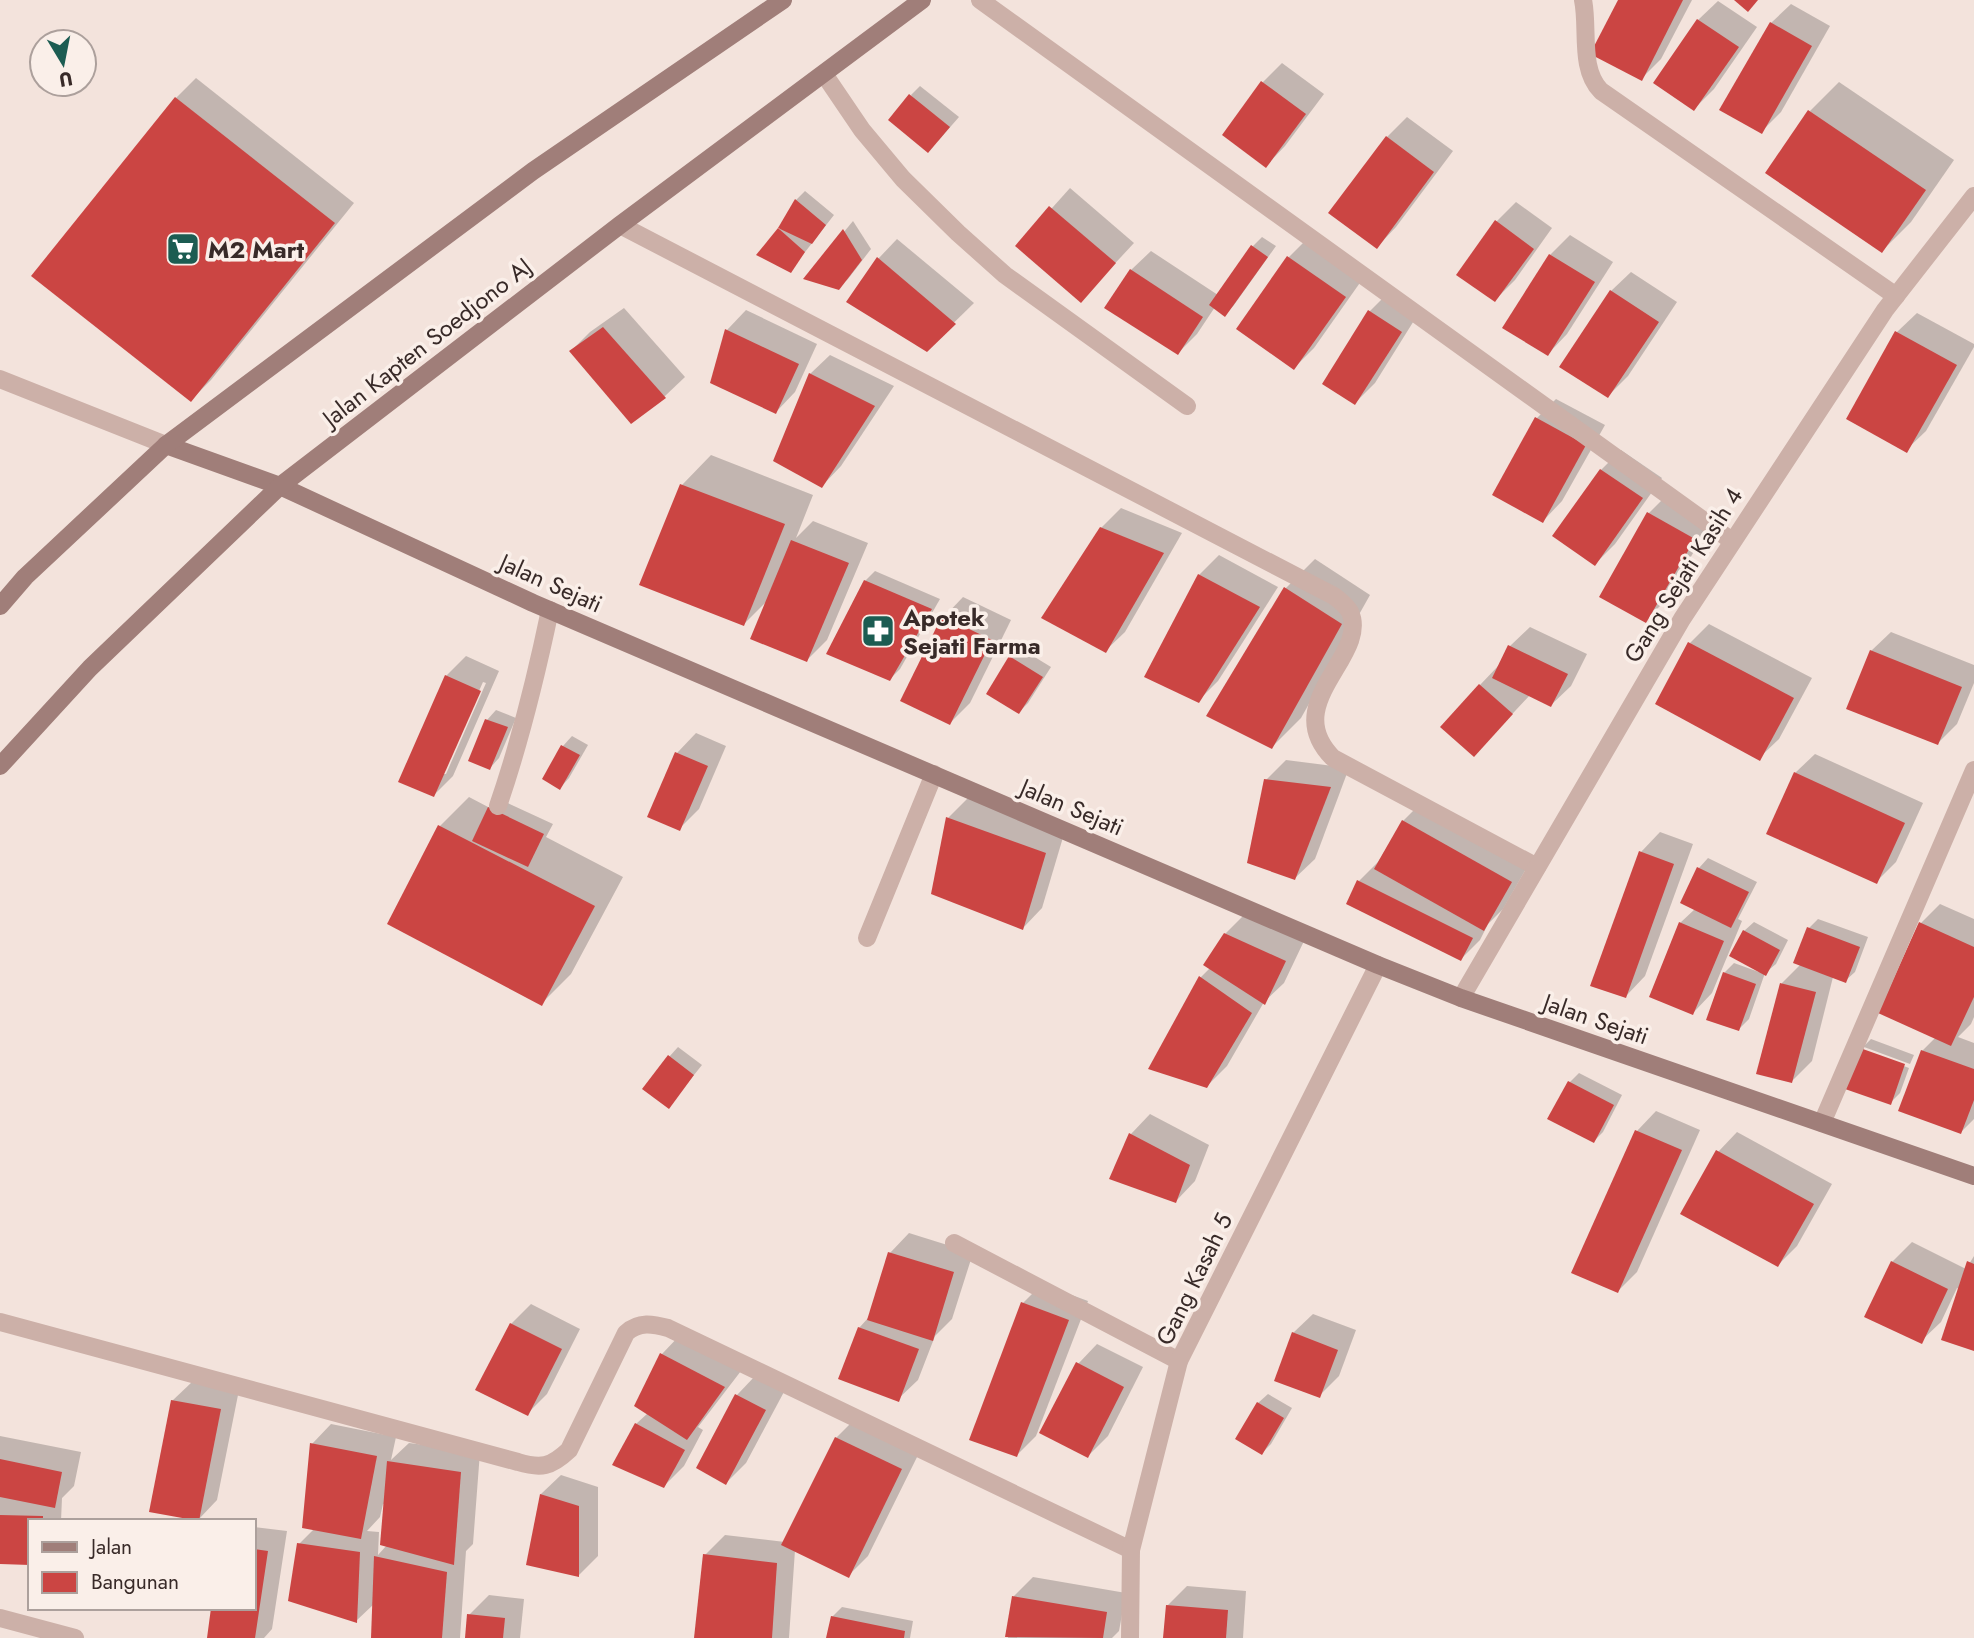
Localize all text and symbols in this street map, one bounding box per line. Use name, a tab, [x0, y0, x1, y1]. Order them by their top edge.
north arrow	[28, 28, 98, 98]
text: U	[57, 65, 75, 94]
supermarket icon: M2 Mart	[164, 230, 202, 268]
place label: M2 Mart	[208, 232, 305, 267]
street label: Jalan Kapten Soedjono AJ	[313, 249, 539, 437]
street label: Gang Sejati Kasih 4	[1615, 481, 1751, 669]
street label: Jalan Sejati	[491, 544, 608, 621]
place label: Apotek Sejati Farma	[902, 600, 1041, 663]
pharmacy icon: Apotek Sejati Farma	[859, 612, 897, 650]
street label: Jalan Sejati	[1012, 768, 1129, 844]
street label: Jalan Sejati	[1536, 984, 1653, 1053]
street label: Gang Kasah 5	[1147, 1207, 1241, 1351]
legend	[28, 1519, 256, 1610]
text: Jalan	[88, 1532, 132, 1562]
text: Bangunan	[91, 1567, 179, 1597]

